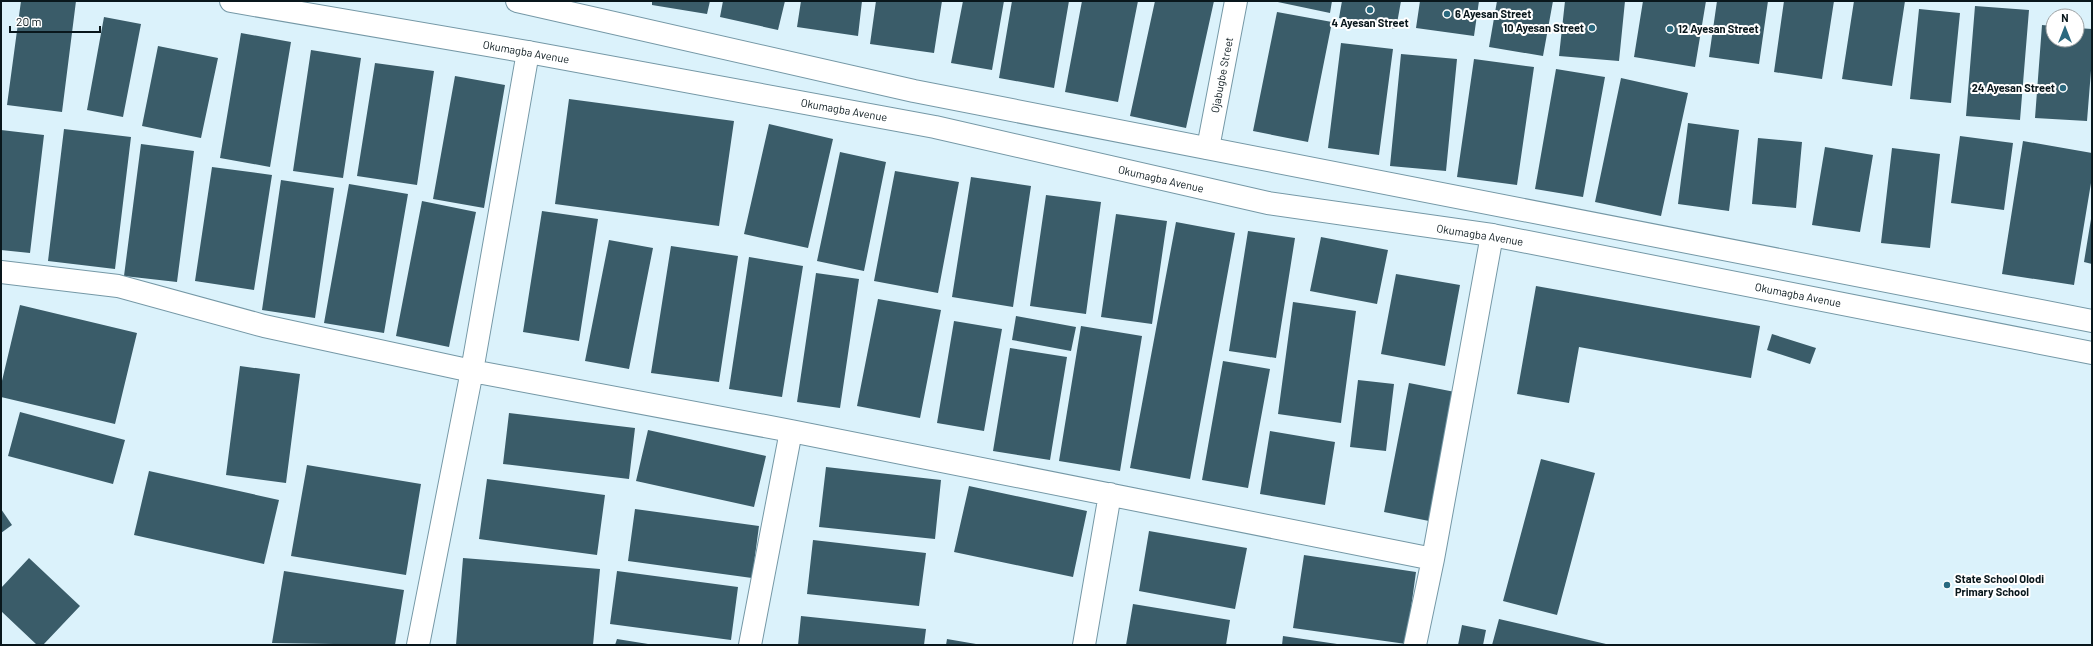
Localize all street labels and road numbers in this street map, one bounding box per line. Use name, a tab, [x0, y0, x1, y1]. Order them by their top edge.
street label: Ojabugbe Street	[1208, 36, 1235, 114]
street label: Okumagba Avenue	[482, 37, 571, 66]
street label: Okumagba Avenue	[800, 95, 889, 124]
street label: Okumagba Avenue	[1117, 162, 1205, 195]
street label: Okumagba Avenue	[1436, 221, 1525, 248]
street label: Okumagba Avenue	[1754, 280, 1842, 309]

